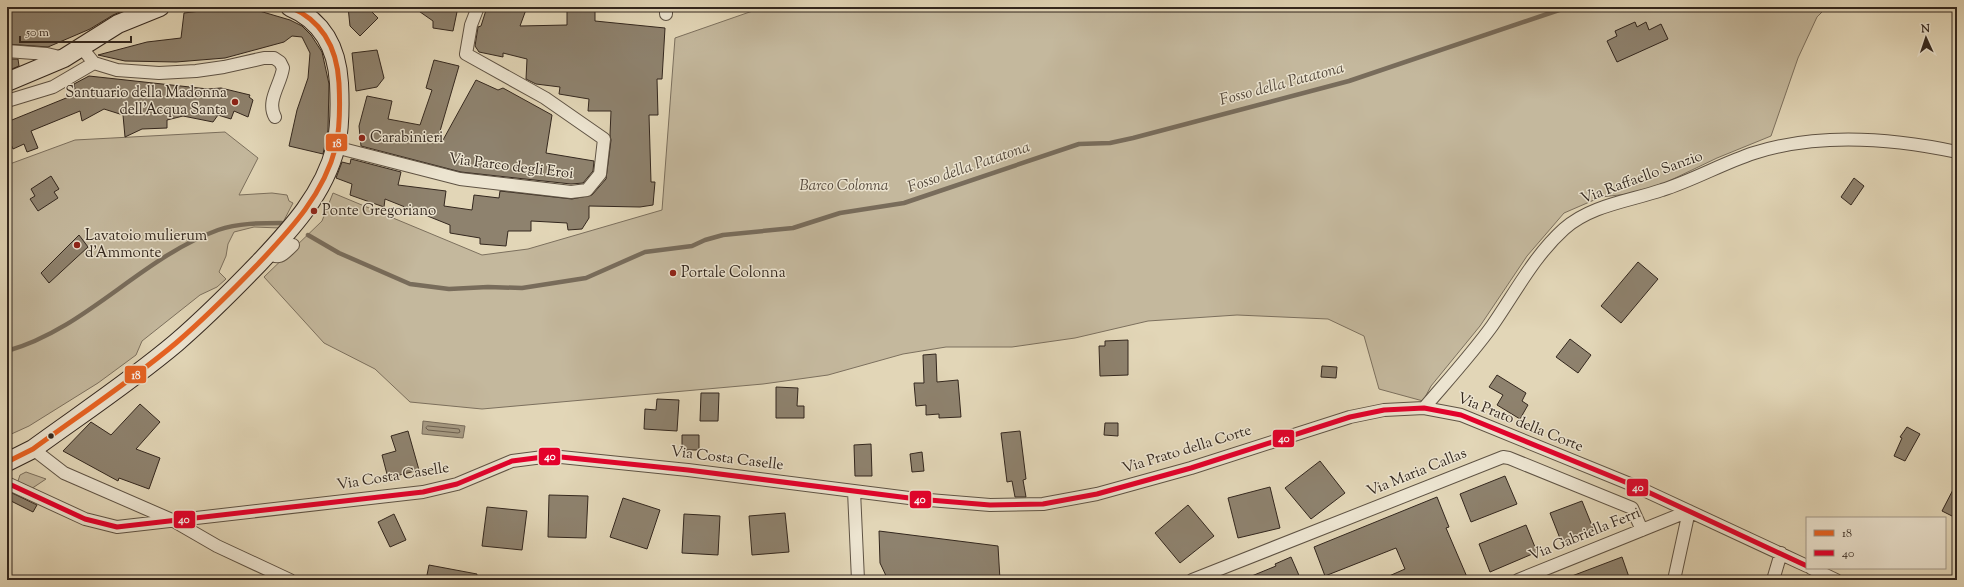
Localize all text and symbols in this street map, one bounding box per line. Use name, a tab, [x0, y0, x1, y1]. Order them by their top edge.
scale bar	[20, 18, 131, 44]
north arrow	[1906, 18, 1946, 58]
text: N	[1920, 21, 1931, 37]
text: 50 m	[25, 24, 49, 42]
water label: Fosso della Patatona	[1217, 57, 1347, 113]
place label: Santuario della Madonna dell'Acqua Santa	[65, 83, 227, 121]
marker: Santuario della Madonna dell'Acqua Santa	[230, 97, 240, 107]
place label: Carabinieri	[370, 128, 443, 149]
line badge: 18	[325, 133, 348, 152]
marker: Carabinieri	[357, 133, 367, 143]
text: 18	[331, 136, 342, 152]
water label: Fosso della Patatona	[905, 136, 1033, 200]
street label: Via Raffaello Sanzio	[1578, 146, 1706, 210]
street label: Via Parco degli Eroi	[447, 149, 575, 185]
park label: Barco Colonna	[799, 176, 889, 197]
place label: Ponte Gregoriano	[322, 201, 436, 222]
marker: Ponte Gregoriano	[309, 206, 319, 216]
place label: Lavatoio mulierum d’Ammonte	[85, 226, 208, 264]
marker: Lavatoio mulierum d’Ammonte	[72, 240, 82, 250]
place label: Portale Colonna	[681, 263, 786, 284]
marker: Portale Colonna	[668, 268, 678, 278]
line badge: 18	[124, 365, 147, 384]
text: 18	[130, 368, 141, 384]
street label: Via Prato della Corte	[1454, 388, 1586, 458]
street label: Via Prato della Corte	[1120, 420, 1254, 480]
line badge: 40	[1272, 429, 1295, 448]
unlabelled marker	[46, 431, 56, 441]
text: 40	[1277, 431, 1290, 447]
street label: Via Costa Caselle	[669, 442, 785, 476]
street label: Via Maria Callas	[1364, 443, 1470, 503]
line badge: 40	[538, 447, 561, 466]
text: 40	[543, 449, 556, 465]
street label: Via Costa Caselle	[335, 458, 451, 496]
line badge: 40	[1626, 478, 1649, 497]
text: 40	[1631, 480, 1644, 496]
line badge: 40	[909, 490, 932, 509]
text: 40	[913, 492, 926, 508]
street label: Via Gabriella Ferri	[1526, 503, 1644, 567]
line badge: 40	[173, 510, 196, 529]
text: 40	[177, 512, 190, 528]
legend	[1806, 517, 1946, 569]
text: 18	[1842, 525, 1852, 543]
text: 40	[1842, 545, 1854, 563]

